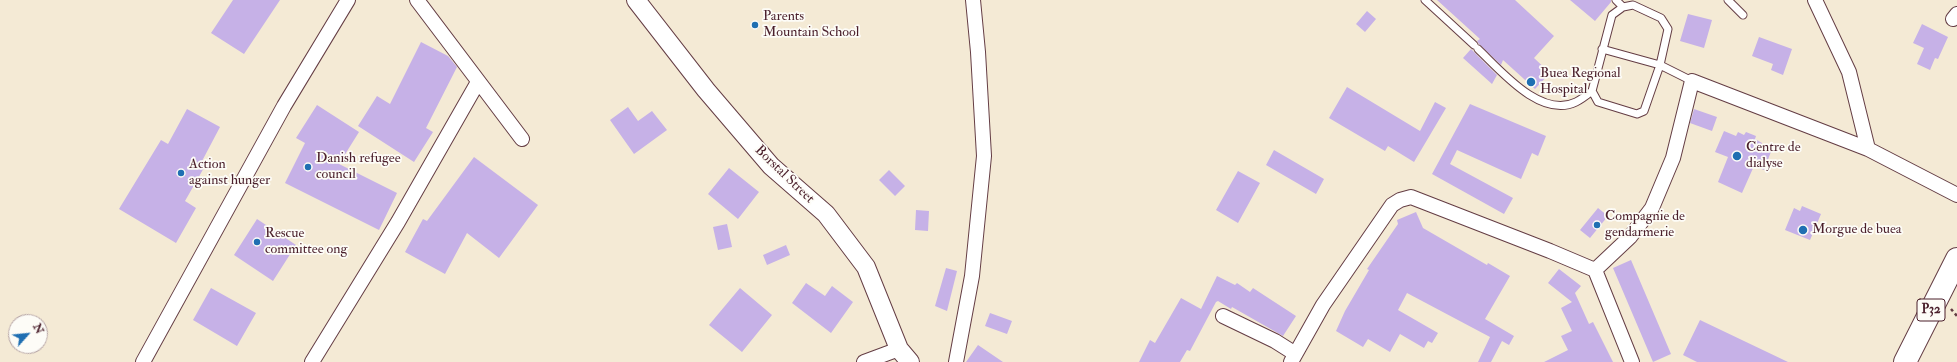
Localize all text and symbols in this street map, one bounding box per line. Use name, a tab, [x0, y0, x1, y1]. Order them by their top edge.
place label: Parents Mountain School	[763, 9, 859, 42]
marker: Parents Mountain School	[750, 20, 760, 30]
place label: Buea Regional Hospital	[1540, 66, 1621, 98]
marker: Buea Regional Hospital	[1525, 76, 1537, 88]
place label: Centre de dialyse	[1746, 140, 1800, 172]
street label: Borstal Street	[751, 142, 817, 208]
marker: Centre de dialyse	[1731, 150, 1743, 162]
place label: Danish refugee council	[316, 151, 401, 184]
place label: Action against hunger	[189, 157, 270, 190]
marker: Danish refugee council	[303, 162, 313, 172]
marker: Action against hunger	[176, 168, 186, 178]
place label: Compagnie de gendarmerie	[1605, 209, 1685, 242]
marker: Compagnie de gendarmerie	[1592, 220, 1602, 230]
place label: Morgue de buea	[1812, 222, 1902, 238]
marker: Morgue de buea	[1797, 224, 1809, 236]
place label: Rescue committee ong	[265, 226, 347, 258]
marker: Rescue committee ong	[252, 237, 262, 247]
road number: P32	[1917, 299, 1945, 321]
north arrow	[8, 314, 48, 354]
text: N	[30, 321, 46, 336]

